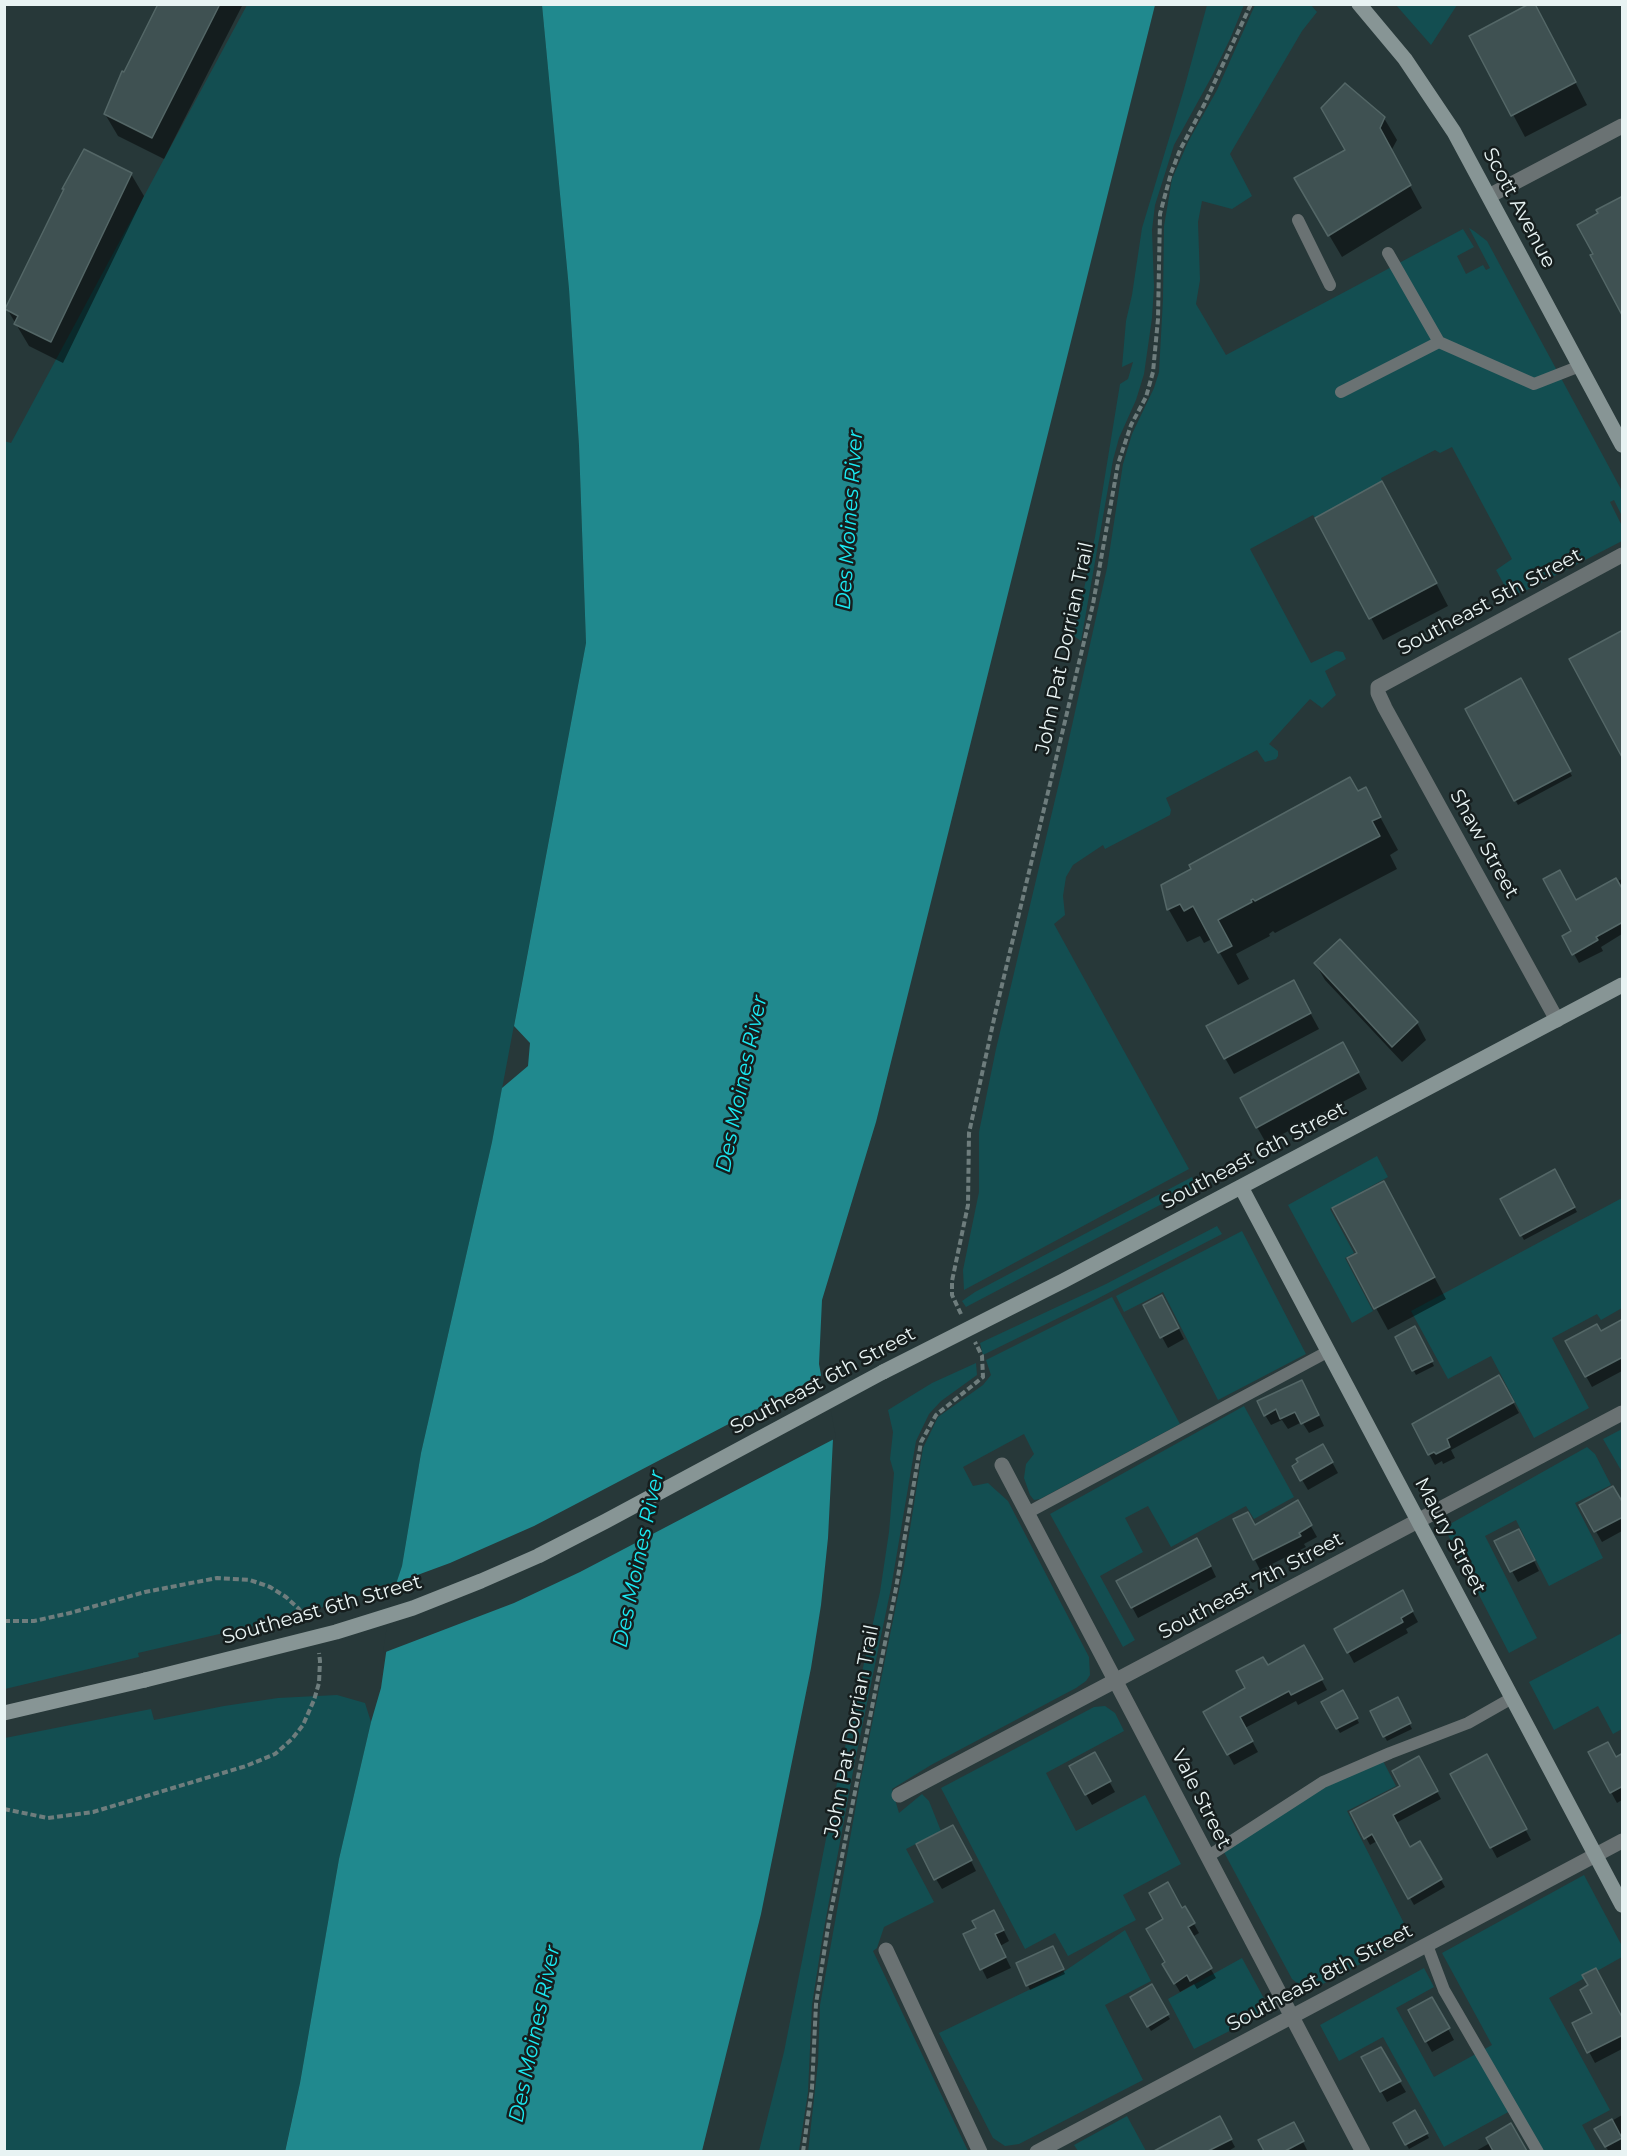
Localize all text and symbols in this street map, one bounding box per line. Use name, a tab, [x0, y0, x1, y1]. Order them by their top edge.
street label: Scott Avenue	[1477, 144, 1561, 272]
water label: Des Moines River	[831, 429, 869, 611]
street label: John Pat Dorrian Trail	[1031, 540, 1099, 756]
street label: Southeast 5th Street	[1394, 543, 1586, 661]
street label: Shaw Street	[1444, 785, 1524, 903]
water label: Des Moines River	[711, 993, 773, 1175]
street label: Southeast 6th Street	[1157, 1097, 1351, 1215]
street label: Southeast 6th Street	[726, 1322, 920, 1440]
water label: Des Moines River	[608, 1468, 670, 1650]
street label: Maury Street	[1409, 1474, 1491, 1598]
street label: Southeast 7th Street	[1155, 1527, 1347, 1645]
street label: Southeast 6th Street	[220, 1570, 424, 1650]
street label: John Pat Dorrian Trail	[820, 1623, 884, 1839]
street label: Vale Street	[1166, 1746, 1236, 1852]
street label: Southeast 8th Street	[1223, 1919, 1417, 2037]
water label: Des Moines River	[504, 1943, 566, 2125]

